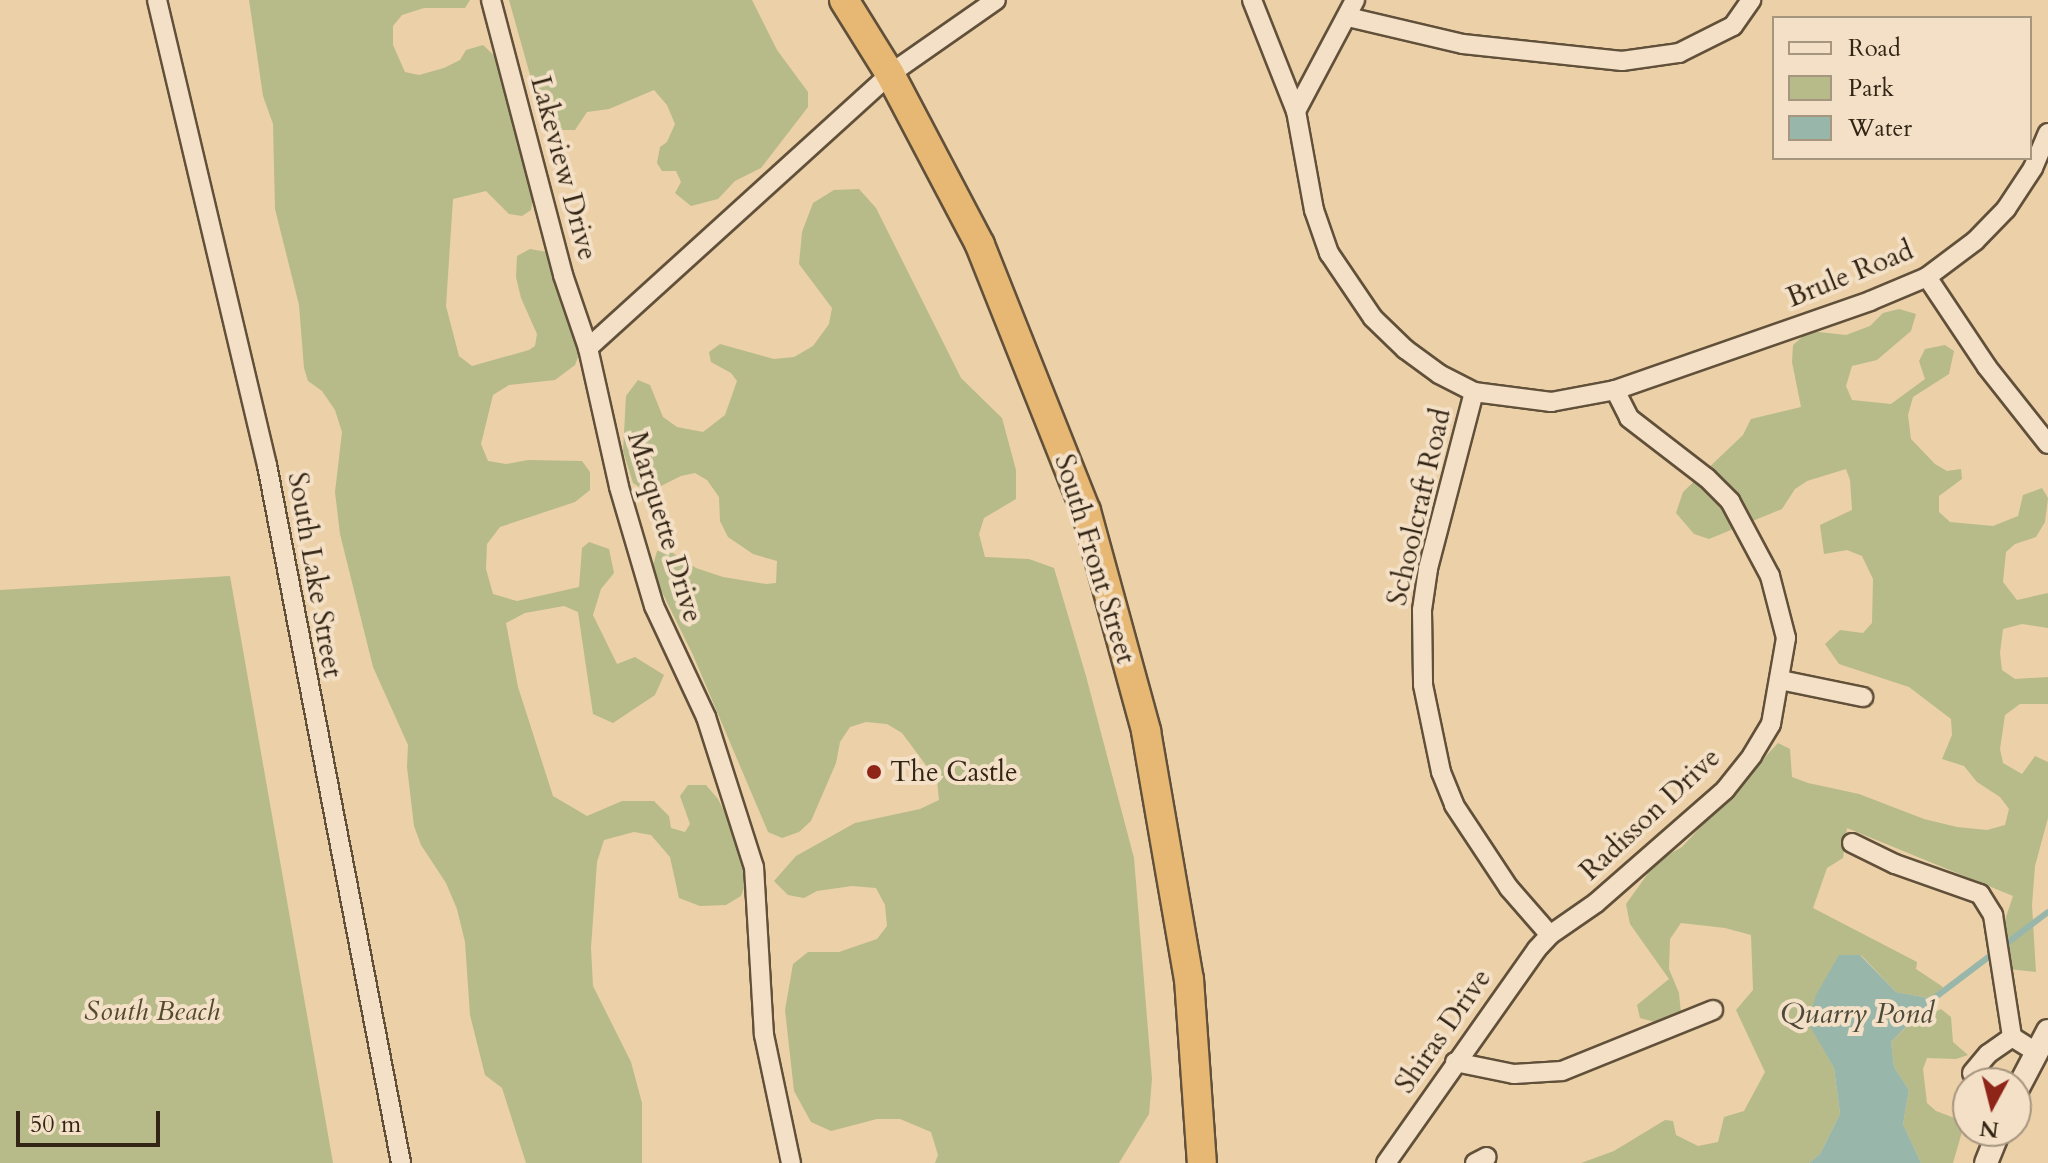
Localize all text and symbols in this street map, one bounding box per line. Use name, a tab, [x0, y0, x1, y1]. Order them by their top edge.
legend	[1772, 16, 2032, 160]
text: Road	[1848, 32, 1901, 65]
street label: Lakeview Drive	[523, 72, 605, 264]
text: Park	[1848, 72, 1894, 105]
text: Water	[1848, 112, 1912, 145]
street label: Brule Road	[1782, 233, 1918, 315]
street label: Schoolcraft Road	[1380, 405, 1458, 609]
street label: Marquette Drive	[620, 428, 710, 626]
street label: South Front Street	[1047, 450, 1143, 668]
street label: South Lake Street	[280, 470, 350, 680]
street label: Radisson Drive	[1573, 741, 1727, 887]
place label: The Castle	[890, 755, 1018, 789]
marker: The Castle	[865, 763, 883, 781]
street label: Shiras Drive	[1388, 962, 1498, 1100]
park label: South Beach	[84, 994, 220, 1028]
water label: Quarry Pond	[1780, 996, 1934, 1032]
north arrow	[1952, 1067, 2032, 1147]
scale bar	[20, 1095, 164, 1145]
text: 50 m	[30, 1108, 81, 1141]
text: N	[1978, 1113, 2001, 1145]

